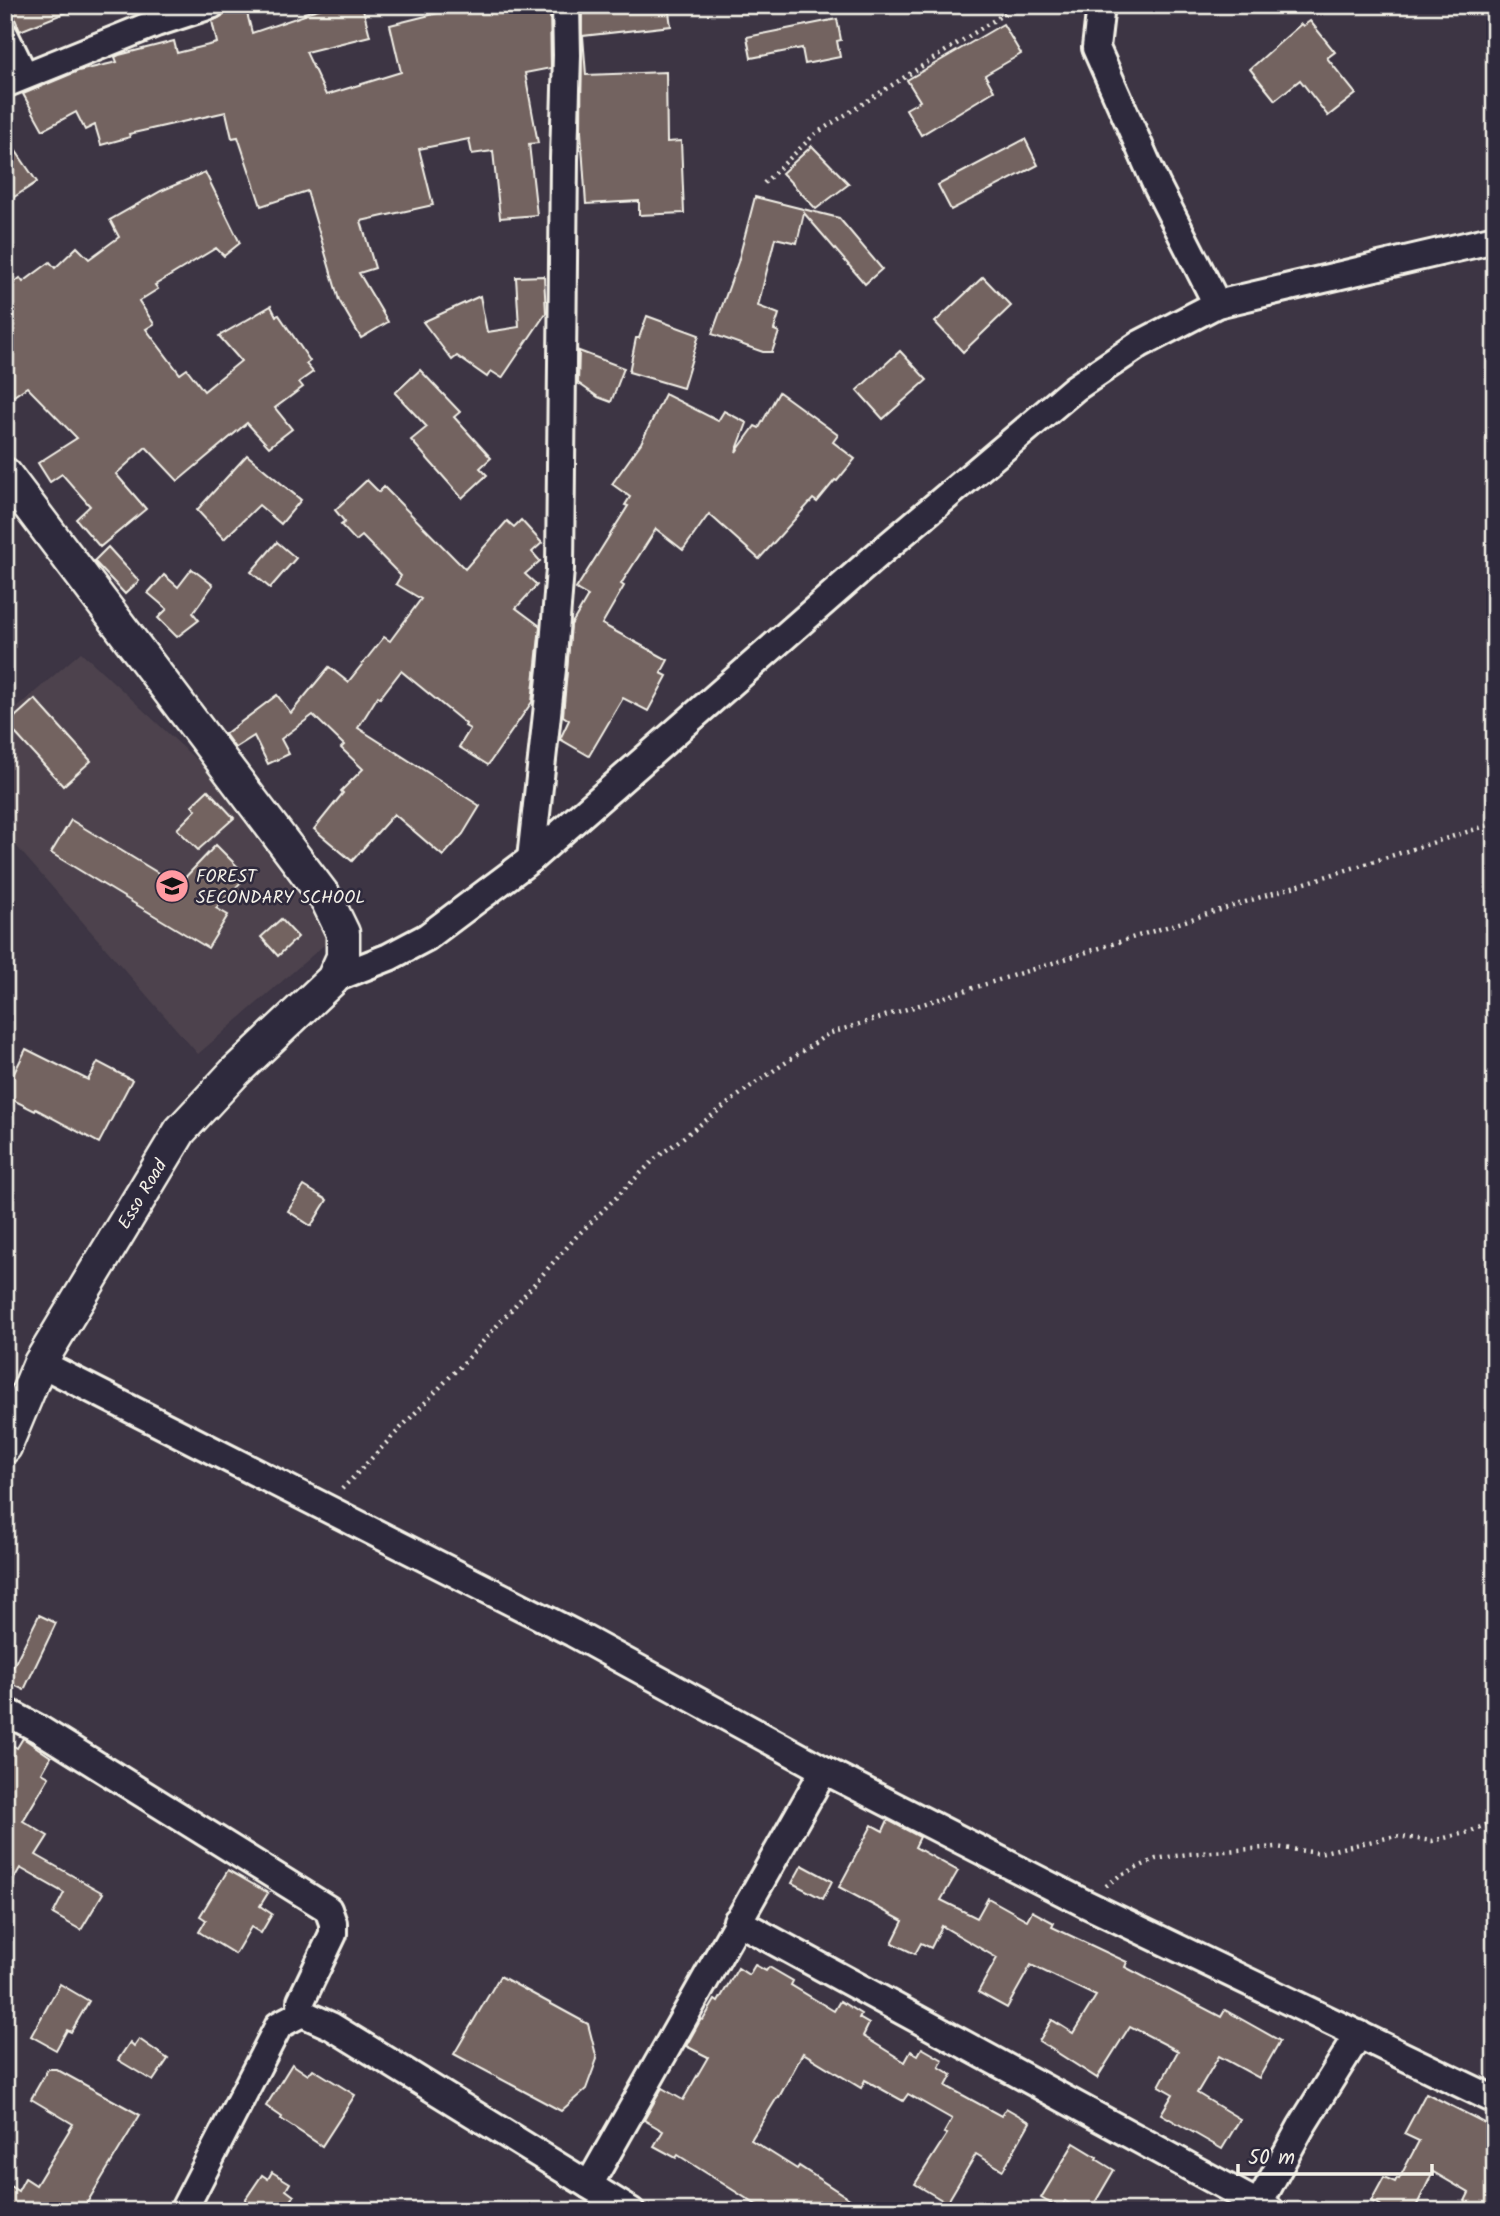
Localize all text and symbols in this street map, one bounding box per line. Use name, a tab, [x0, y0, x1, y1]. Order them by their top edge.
place label: FOREST SECONDARY SCHOOL	[196, 863, 365, 913]
school or university icon: FOREST SECONDARY SCHOOL	[153, 867, 191, 905]
street label: Esso Road	[111, 1153, 176, 1235]
scale bar	[1238, 2132, 1432, 2176]
text: 50 m	[1248, 2142, 1295, 2175]

